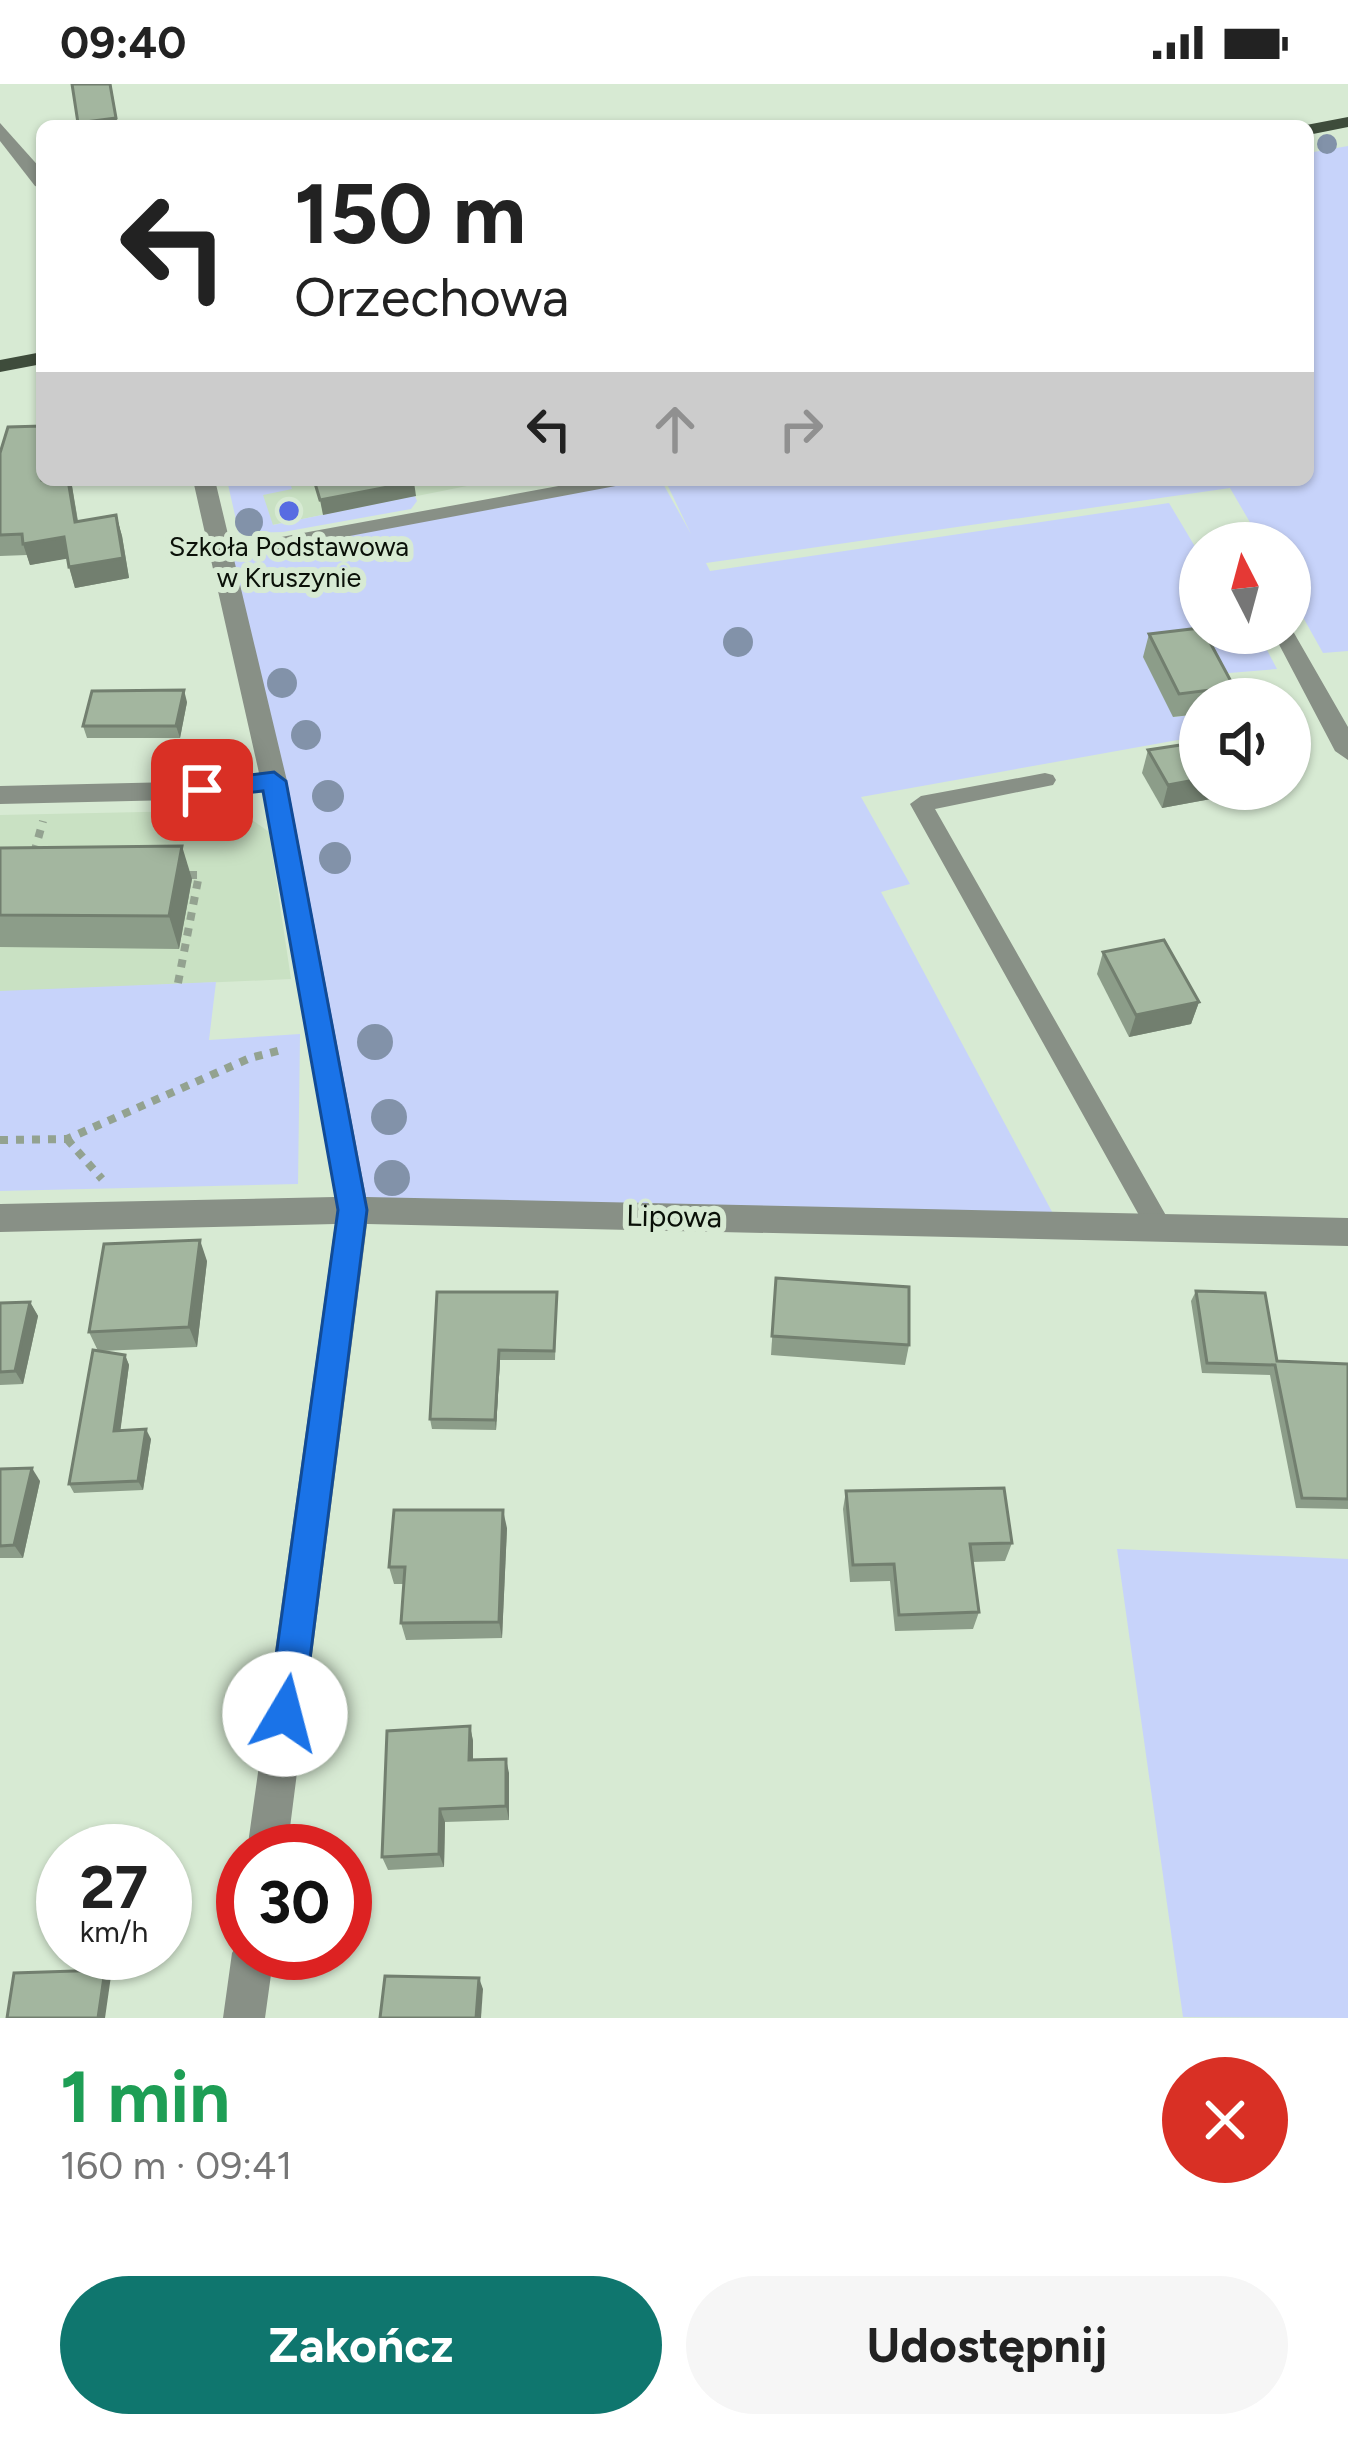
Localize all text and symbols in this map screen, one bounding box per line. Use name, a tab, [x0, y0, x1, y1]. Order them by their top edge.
text: 09:40	[60, 15, 186, 69]
text: 150 m	[294, 163, 526, 264]
icon: left	[96, 168, 252, 324]
text: Orzechowa	[294, 265, 569, 330]
icon: left	[516, 396, 582, 462]
icon: ahead	[642, 396, 708, 462]
icon: right	[768, 396, 834, 462]
marker: Szkoła Podstawowa w Kruszynie	[276, 498, 302, 524]
north arrow	[1179, 522, 1311, 654]
map controls	[1179, 522, 1311, 810]
place label: Szkoła Podstawowa w Kruszynie	[169, 530, 409, 594]
button: sound	[1179, 678, 1311, 810]
pin	[151, 739, 253, 841]
icon: arrive	[169, 757, 235, 823]
street label: Lipowa	[626, 1197, 722, 1235]
position arrow	[222, 1651, 348, 1777]
speed limit sign: 30	[216, 1824, 372, 1980]
text: 27	[80, 1851, 148, 1923]
text: km/h	[80, 1913, 148, 1950]
text: 1 min	[60, 2054, 230, 2140]
button: close	[1162, 2057, 1288, 2183]
text: 160 m · 09:41	[60, 2142, 292, 2189]
button: Zakończ	[60, 2276, 662, 2414]
button: Udostępnij	[686, 2276, 1288, 2414]

